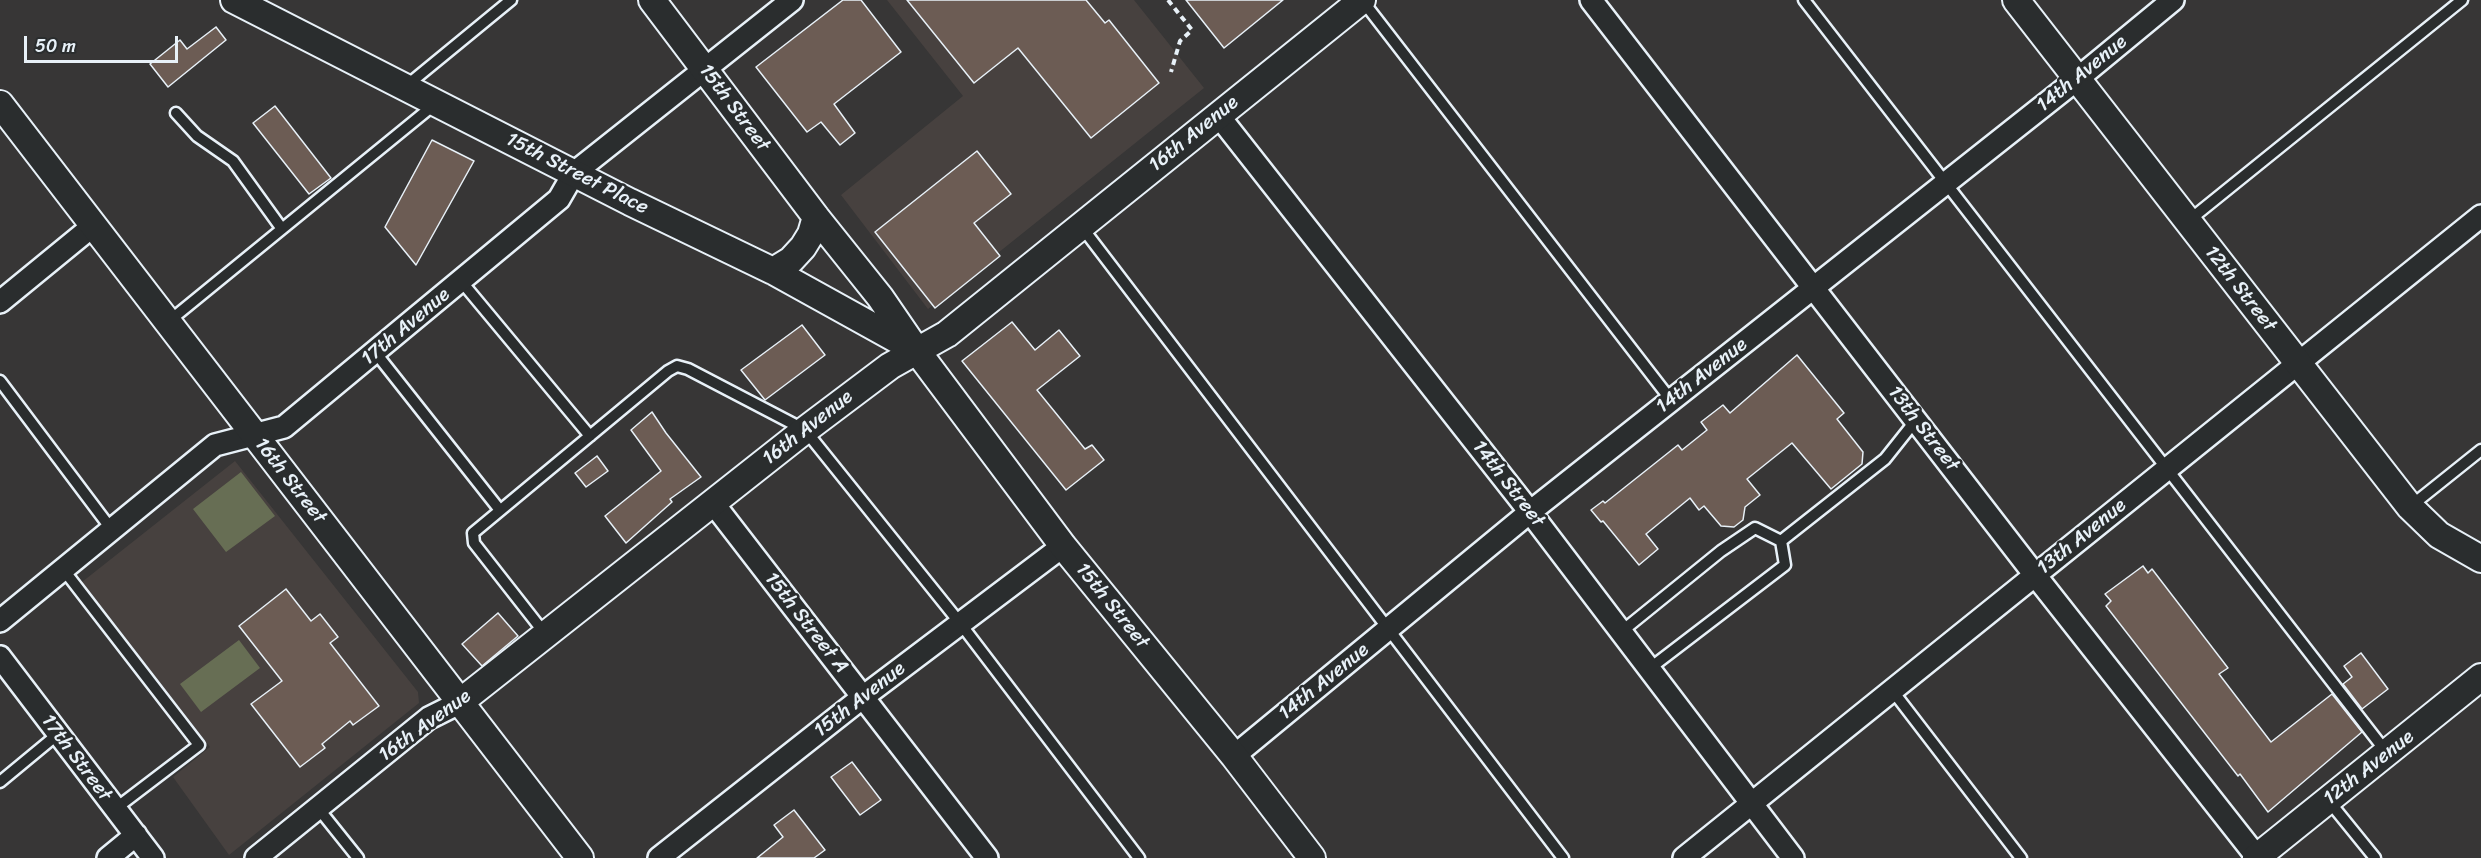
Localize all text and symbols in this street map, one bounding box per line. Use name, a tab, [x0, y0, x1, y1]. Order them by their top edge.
scale bar	[27, 24, 182, 62]
text: 50 m	[35, 30, 76, 62]
street label: 14th Avenue	[2032, 30, 2132, 118]
street label: 15th Street	[693, 60, 775, 156]
street label: 16th Avenue	[1144, 91, 1244, 177]
street label: 15th Street Place	[502, 128, 652, 220]
street label: 12th Street	[2199, 241, 2281, 337]
street label: 17th Avenue	[357, 283, 455, 371]
street label: 14th Avenue	[1652, 333, 1752, 419]
street label: 13th Street	[1882, 381, 1964, 477]
street label: 16th Avenue	[758, 385, 858, 471]
street label: 16th Street	[249, 433, 331, 529]
street label: 14th Street	[1467, 436, 1549, 532]
street label: 13th Avenue	[2033, 494, 2131, 580]
street label: 15th Street	[1070, 558, 1154, 654]
street label: 15th Street A	[759, 568, 853, 678]
street label: 14th Avenue	[1274, 638, 1374, 726]
street label: 15th Avenue	[810, 657, 910, 743]
street label: 16th Avenue	[374, 684, 476, 768]
street label: 17th Street	[36, 710, 116, 806]
street label: 12th Avenue	[2319, 725, 2419, 811]

